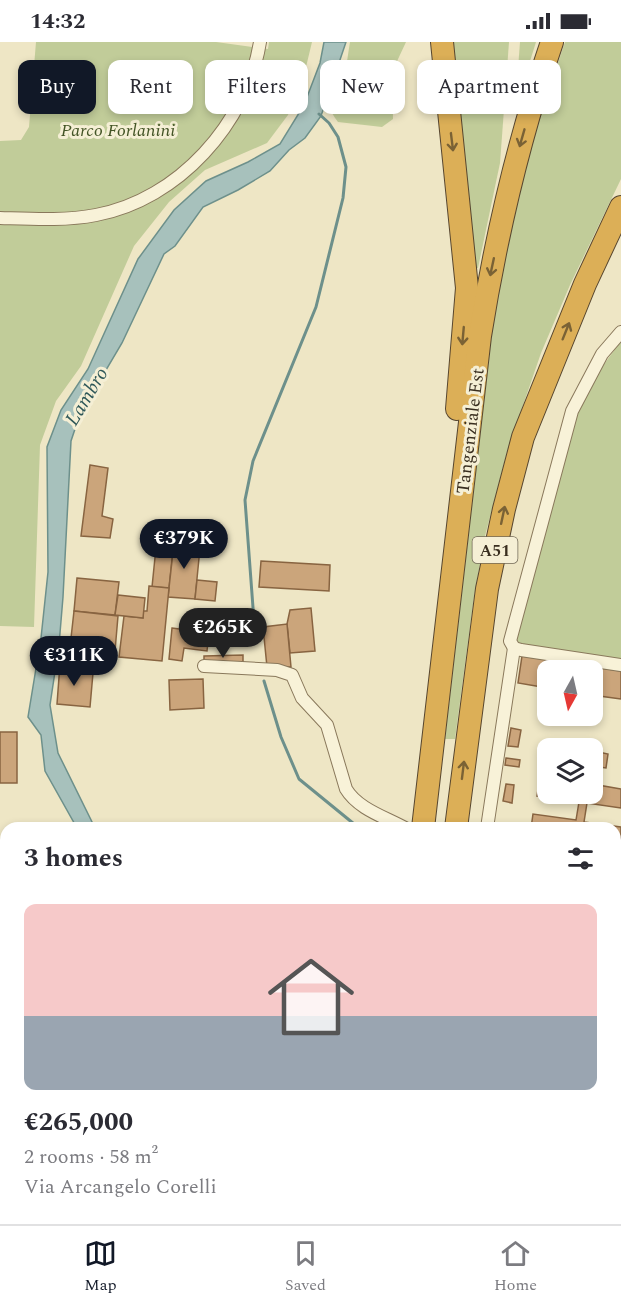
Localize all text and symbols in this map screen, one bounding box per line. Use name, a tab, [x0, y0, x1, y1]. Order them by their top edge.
text: 14:32	[30, 5, 85, 38]
chip: Buy	[18, 60, 96, 114]
chip: Rent	[108, 60, 193, 114]
chip: Filters	[205, 60, 308, 114]
chip: New	[320, 60, 405, 114]
chip: Apartment	[417, 60, 561, 114]
park label: Parco Forlanini	[61, 117, 175, 144]
one-way arrow	[516, 128, 527, 147]
one-way arrow	[447, 132, 458, 151]
one-way arrow	[486, 256, 497, 276]
one-way arrow	[561, 322, 572, 341]
one-way arrow	[457, 325, 468, 345]
water label: Lambro	[58, 361, 116, 432]
street label: Tangenziale Est	[449, 367, 492, 496]
one-way arrow	[497, 506, 509, 525]
pin: €379K	[142, 519, 226, 570]
text: €379K	[154, 523, 214, 553]
road number: A51	[472, 537, 518, 563]
pin: €265K	[181, 608, 265, 659]
text: €265K	[193, 612, 253, 642]
pin: €311K	[32, 636, 116, 687]
text: €311K	[44, 640, 104, 670]
north arrow	[537, 660, 603, 726]
map controls	[537, 660, 603, 804]
button: layers	[537, 738, 603, 804]
one-way arrow	[458, 761, 469, 780]
text: 3 homes	[24, 838, 123, 878]
icon: filters	[564, 842, 597, 875]
icon: home	[257, 943, 365, 1051]
text: €265,000	[24, 1102, 133, 1142]
text: 2 rooms · 58 m²	[24, 1142, 158, 1172]
text: Via Arcangelo Corelli	[24, 1172, 217, 1202]
tab: Map	[84, 1237, 117, 1297]
tab: Saved	[285, 1237, 326, 1297]
tab: Home	[494, 1237, 537, 1297]

